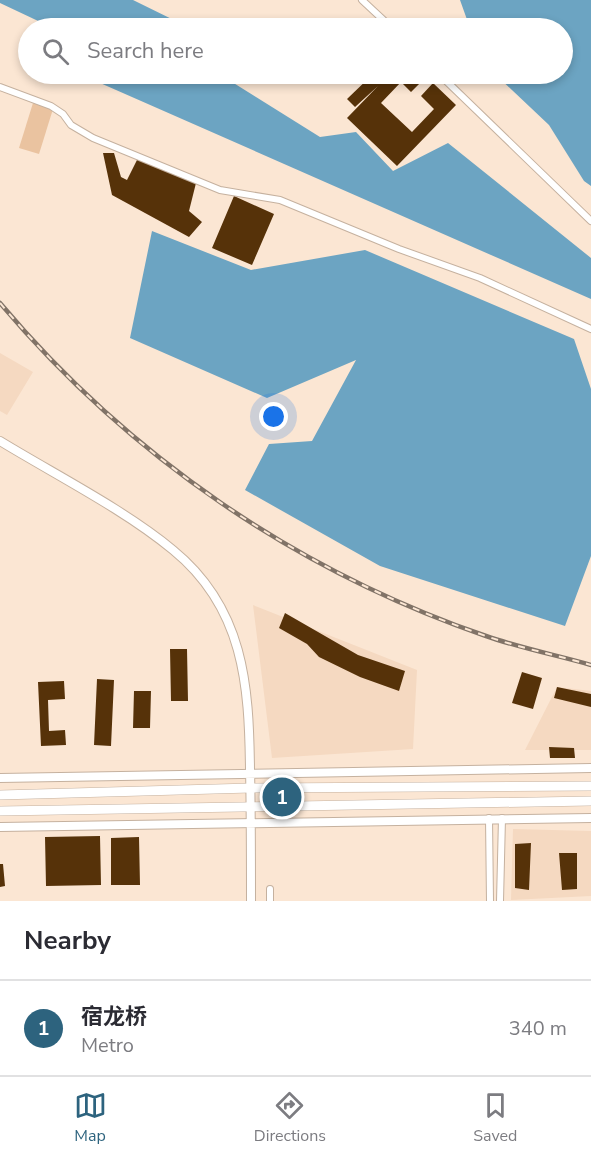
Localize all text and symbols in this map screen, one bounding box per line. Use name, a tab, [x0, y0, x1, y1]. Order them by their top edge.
search box	[18, 18, 573, 84]
icon: search	[39, 35, 72, 68]
text: Search here	[87, 36, 204, 66]
your location	[259, 402, 288, 431]
pin: 1	[262, 774, 302, 820]
text: Nearby	[24, 923, 111, 958]
text: 宿龙桥	[81, 1002, 147, 1032]
text: 1	[38, 1015, 50, 1042]
text: 340 m	[509, 1015, 567, 1042]
text: Metro	[81, 1032, 134, 1059]
tab: Map	[74, 1089, 107, 1147]
tab: Directions	[254, 1089, 326, 1147]
tab: Saved	[473, 1089, 517, 1147]

